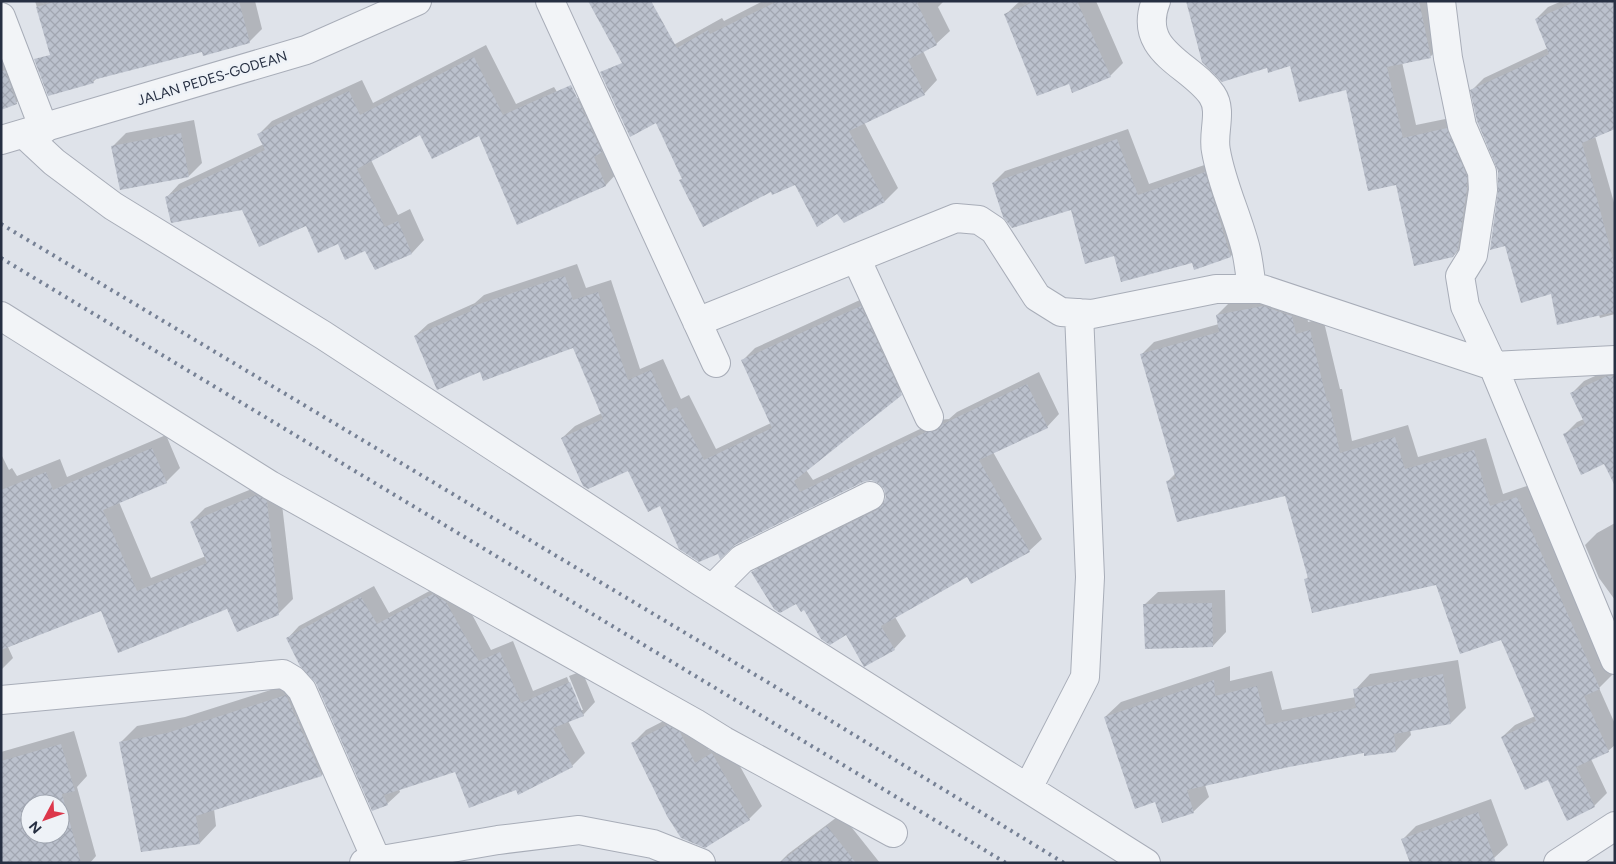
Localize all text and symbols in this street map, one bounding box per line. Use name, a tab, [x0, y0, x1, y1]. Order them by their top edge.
street label: JALAN PEDES-GODEAN	[135, 48, 289, 109]
north arrow	[20, 794, 70, 844]
text: N	[26, 818, 46, 837]

